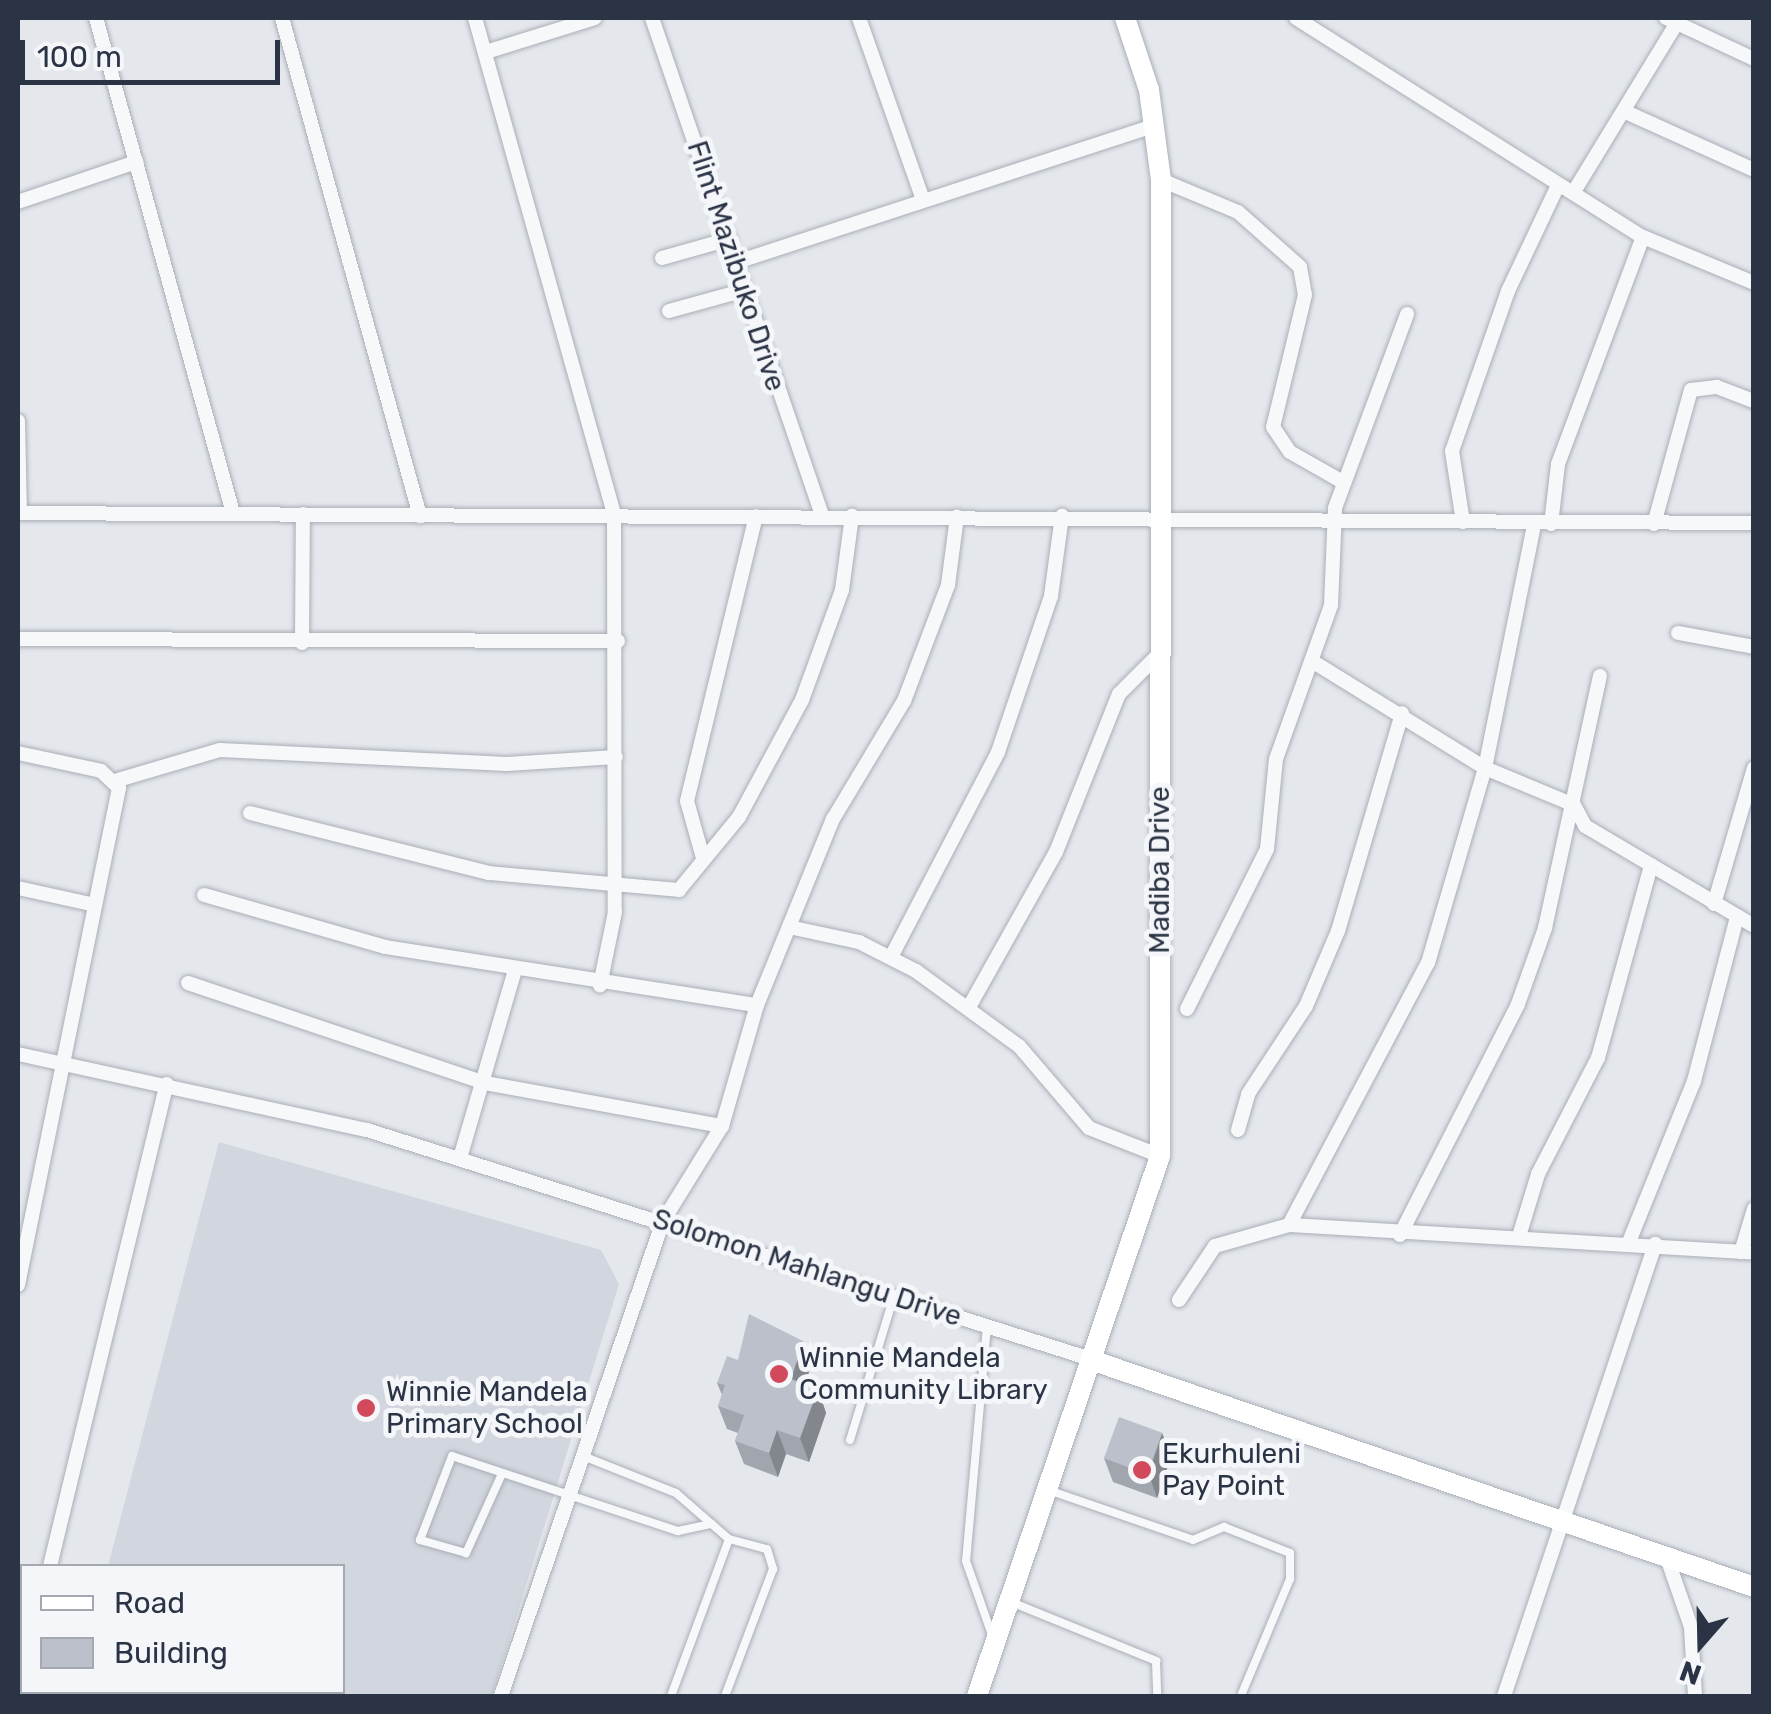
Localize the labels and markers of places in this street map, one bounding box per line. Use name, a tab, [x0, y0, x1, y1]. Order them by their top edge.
place label: Winnie Mandela Community Library	[799, 1341, 1049, 1407]
marker: Winnie Mandela Community Library	[768, 1363, 790, 1385]
place label: Winnie Mandela Primary School	[386, 1375, 588, 1441]
marker: Winnie Mandela Primary School	[355, 1397, 377, 1419]
place label: Ekurhuleni Pay Point	[1162, 1437, 1301, 1503]
marker: Ekurhuleni Pay Point	[1131, 1459, 1153, 1481]

